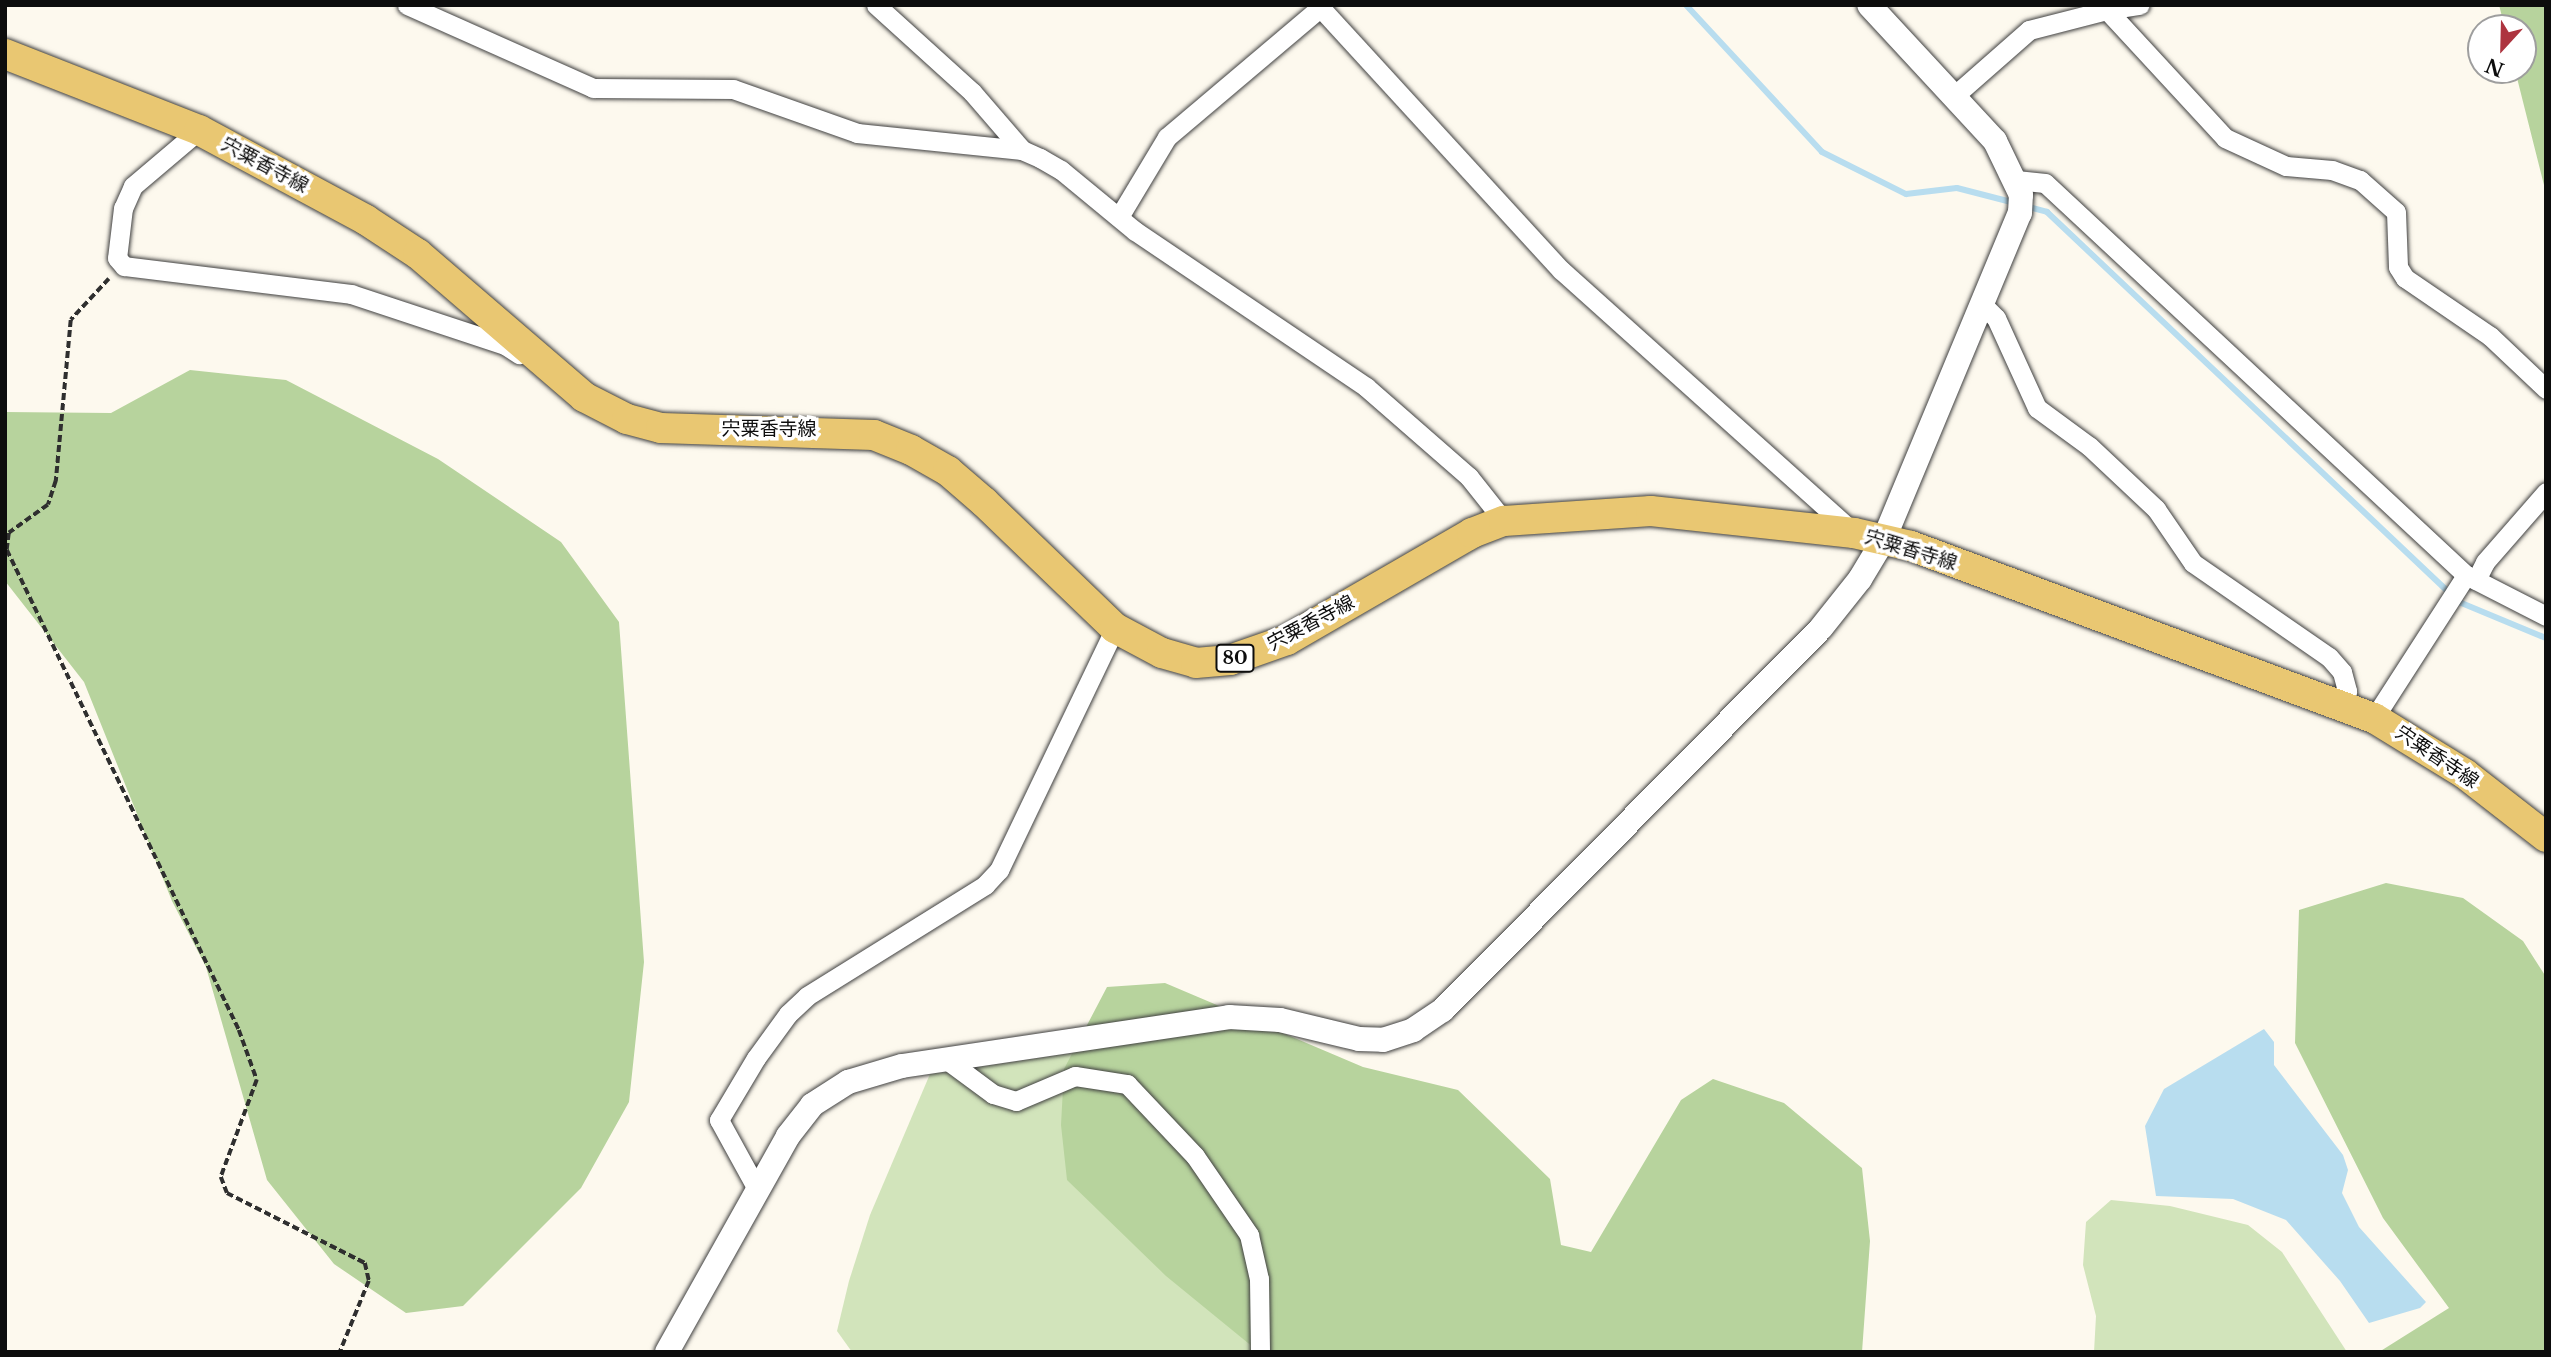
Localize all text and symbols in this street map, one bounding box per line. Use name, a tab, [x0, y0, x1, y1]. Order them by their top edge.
north arrow	[2467, 14, 2537, 84]
text: N	[2482, 53, 2507, 81]
street label: 宍粟香寺線	[218, 133, 312, 197]
street label: 宍粟香寺線	[722, 418, 816, 440]
street label: 宍粟香寺線	[1862, 525, 1960, 575]
street label: 宍粟香寺線	[1264, 591, 1358, 655]
road number: 80	[1214, 644, 1256, 672]
street label: 宍粟香寺線	[2391, 721, 2483, 793]

